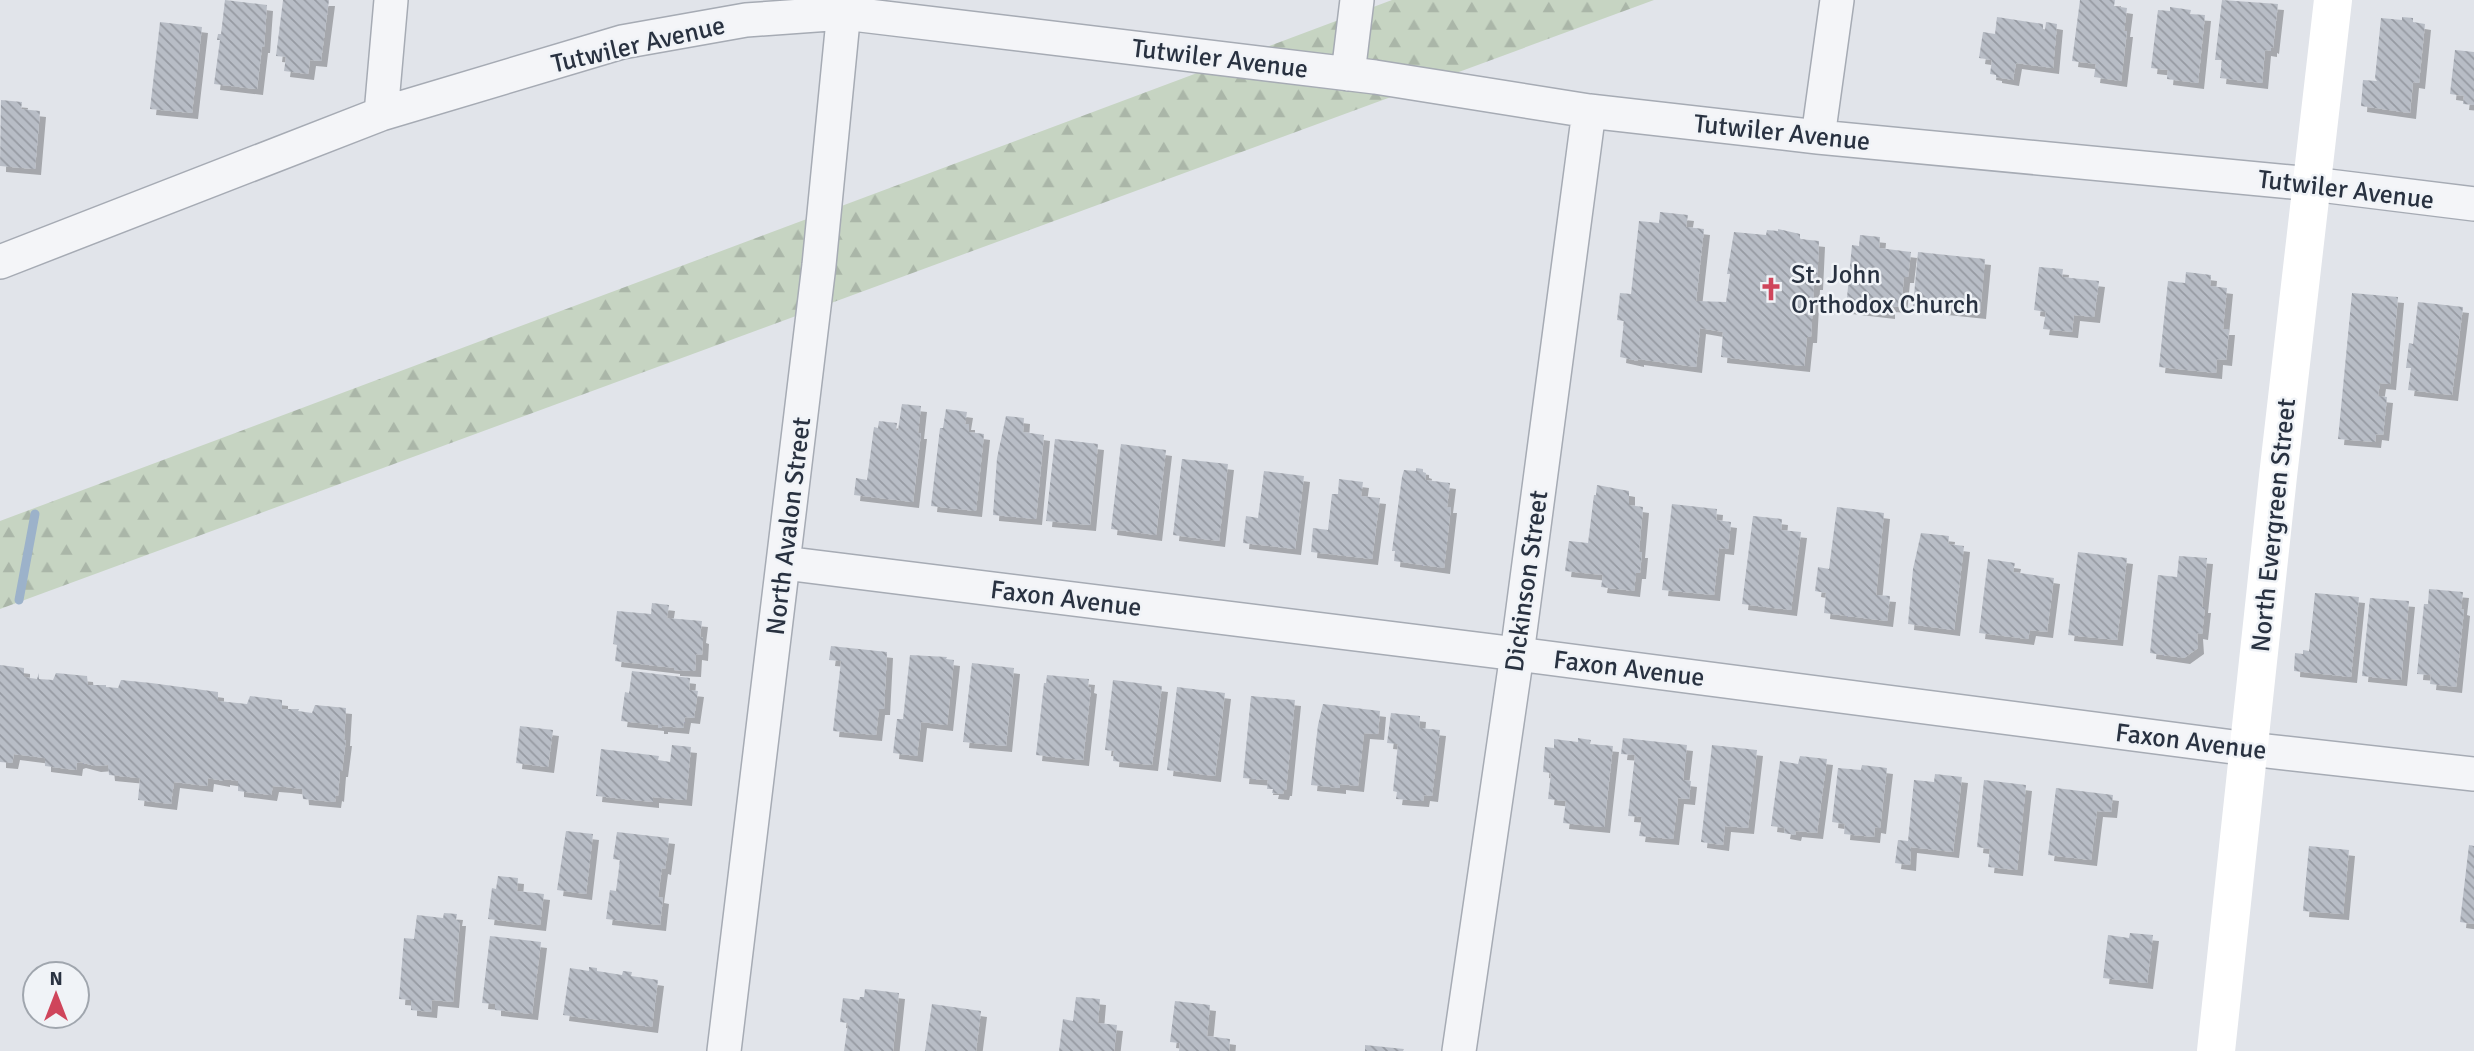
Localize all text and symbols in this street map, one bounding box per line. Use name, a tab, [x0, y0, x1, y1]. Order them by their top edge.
street label: Tutwiler Avenue	[548, 9, 728, 81]
street label: Tutwiler Avenue	[1130, 32, 1310, 86]
street label: Tutwiler Avenue	[1692, 108, 1872, 158]
street label: Tutwiler Avenue	[2256, 163, 2436, 217]
place label: St. John Orthodox Church	[1791, 259, 1979, 321]
church icon: St. John Orthodox Church	[1757, 275, 1785, 303]
street label: North Evergreen Street	[2245, 397, 2303, 654]
street label: North Avalon Street	[760, 415, 818, 637]
street label: Dickinson Street	[1498, 488, 1556, 674]
street label: Faxon Avenue	[988, 574, 1143, 624]
street label: Faxon Avenue	[1551, 644, 1706, 694]
street label: Faxon Avenue	[2113, 717, 2268, 767]
north arrow	[21, 960, 91, 1030]
text: N	[49, 967, 63, 991]

